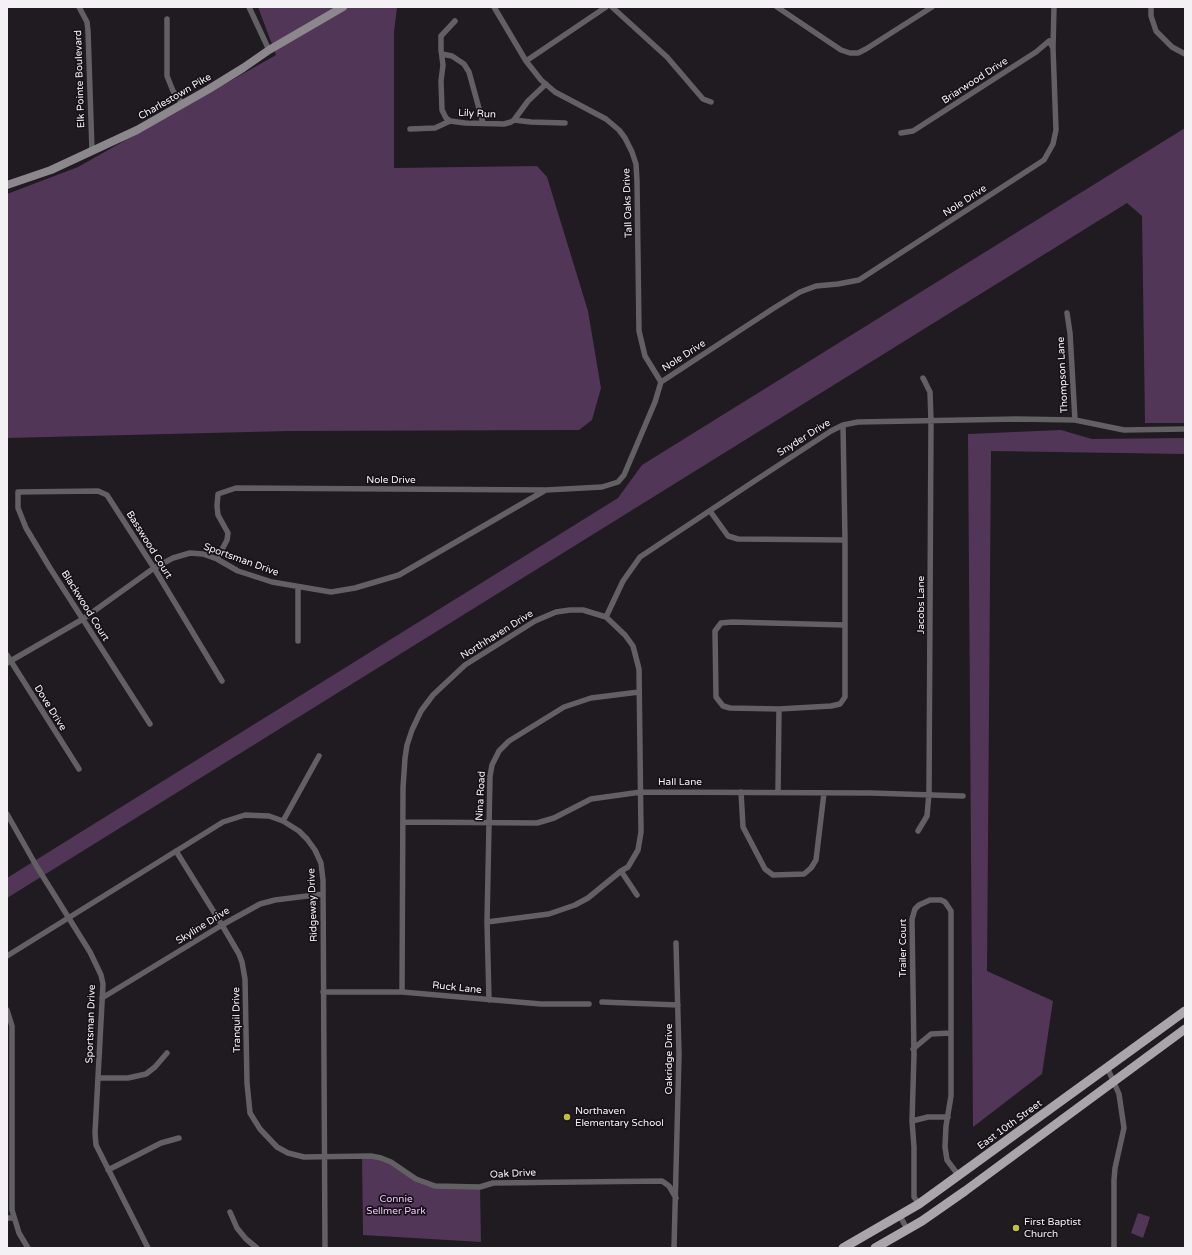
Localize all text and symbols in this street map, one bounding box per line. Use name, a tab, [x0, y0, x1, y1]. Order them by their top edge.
street label: Elk Pointe Boulevard	[72, 30, 88, 128]
street label: Briarwood Drive	[940, 55, 1010, 107]
street label: Charlestown Pike	[137, 71, 213, 123]
street label: Lily Run	[458, 107, 496, 121]
street label: Tall Oaks Drive	[621, 168, 635, 238]
street label: Nole Drive	[941, 183, 989, 219]
street label: Thompson Lane	[1055, 337, 1071, 413]
street label: Nole Drive	[660, 338, 708, 374]
street label: Snyder Drive	[775, 417, 833, 459]
street label: Nole Drive	[366, 474, 416, 486]
street label: Basswood Court	[123, 509, 175, 581]
street label: Sportsman Drive	[202, 541, 280, 579]
street label: Blackwood Court	[58, 568, 112, 644]
street label: Jacobs Lane	[915, 576, 927, 634]
street label: Northhaven Drive	[458, 608, 536, 662]
street label: Dove Drive	[31, 683, 69, 733]
street label: Nina Road	[474, 771, 488, 821]
street label: Hall Lane	[658, 776, 702, 788]
street label: Ridgeway Drive	[306, 868, 320, 942]
street label: Skyline Drive	[174, 905, 232, 947]
street label: Trailer Court	[897, 919, 909, 977]
street label: Ruck Lane	[432, 979, 482, 997]
street label: Sportsman Drive	[84, 984, 98, 1064]
street label: Tranquil Drive	[230, 987, 244, 1053]
street label: Oakridge Drive	[663, 1024, 675, 1094]
street label: East 10th Street	[975, 1098, 1045, 1152]
place label: Northaven Elementary School	[575, 1105, 664, 1128]
marker: Northaven Elementary School	[562, 1112, 572, 1122]
street label: Oak Drive	[490, 1167, 536, 1181]
park label: Connie Sellmer Park	[366, 1193, 426, 1216]
place label: First Baptist Church	[1024, 1216, 1081, 1240]
marker: First Baptist Church	[1011, 1223, 1021, 1233]

